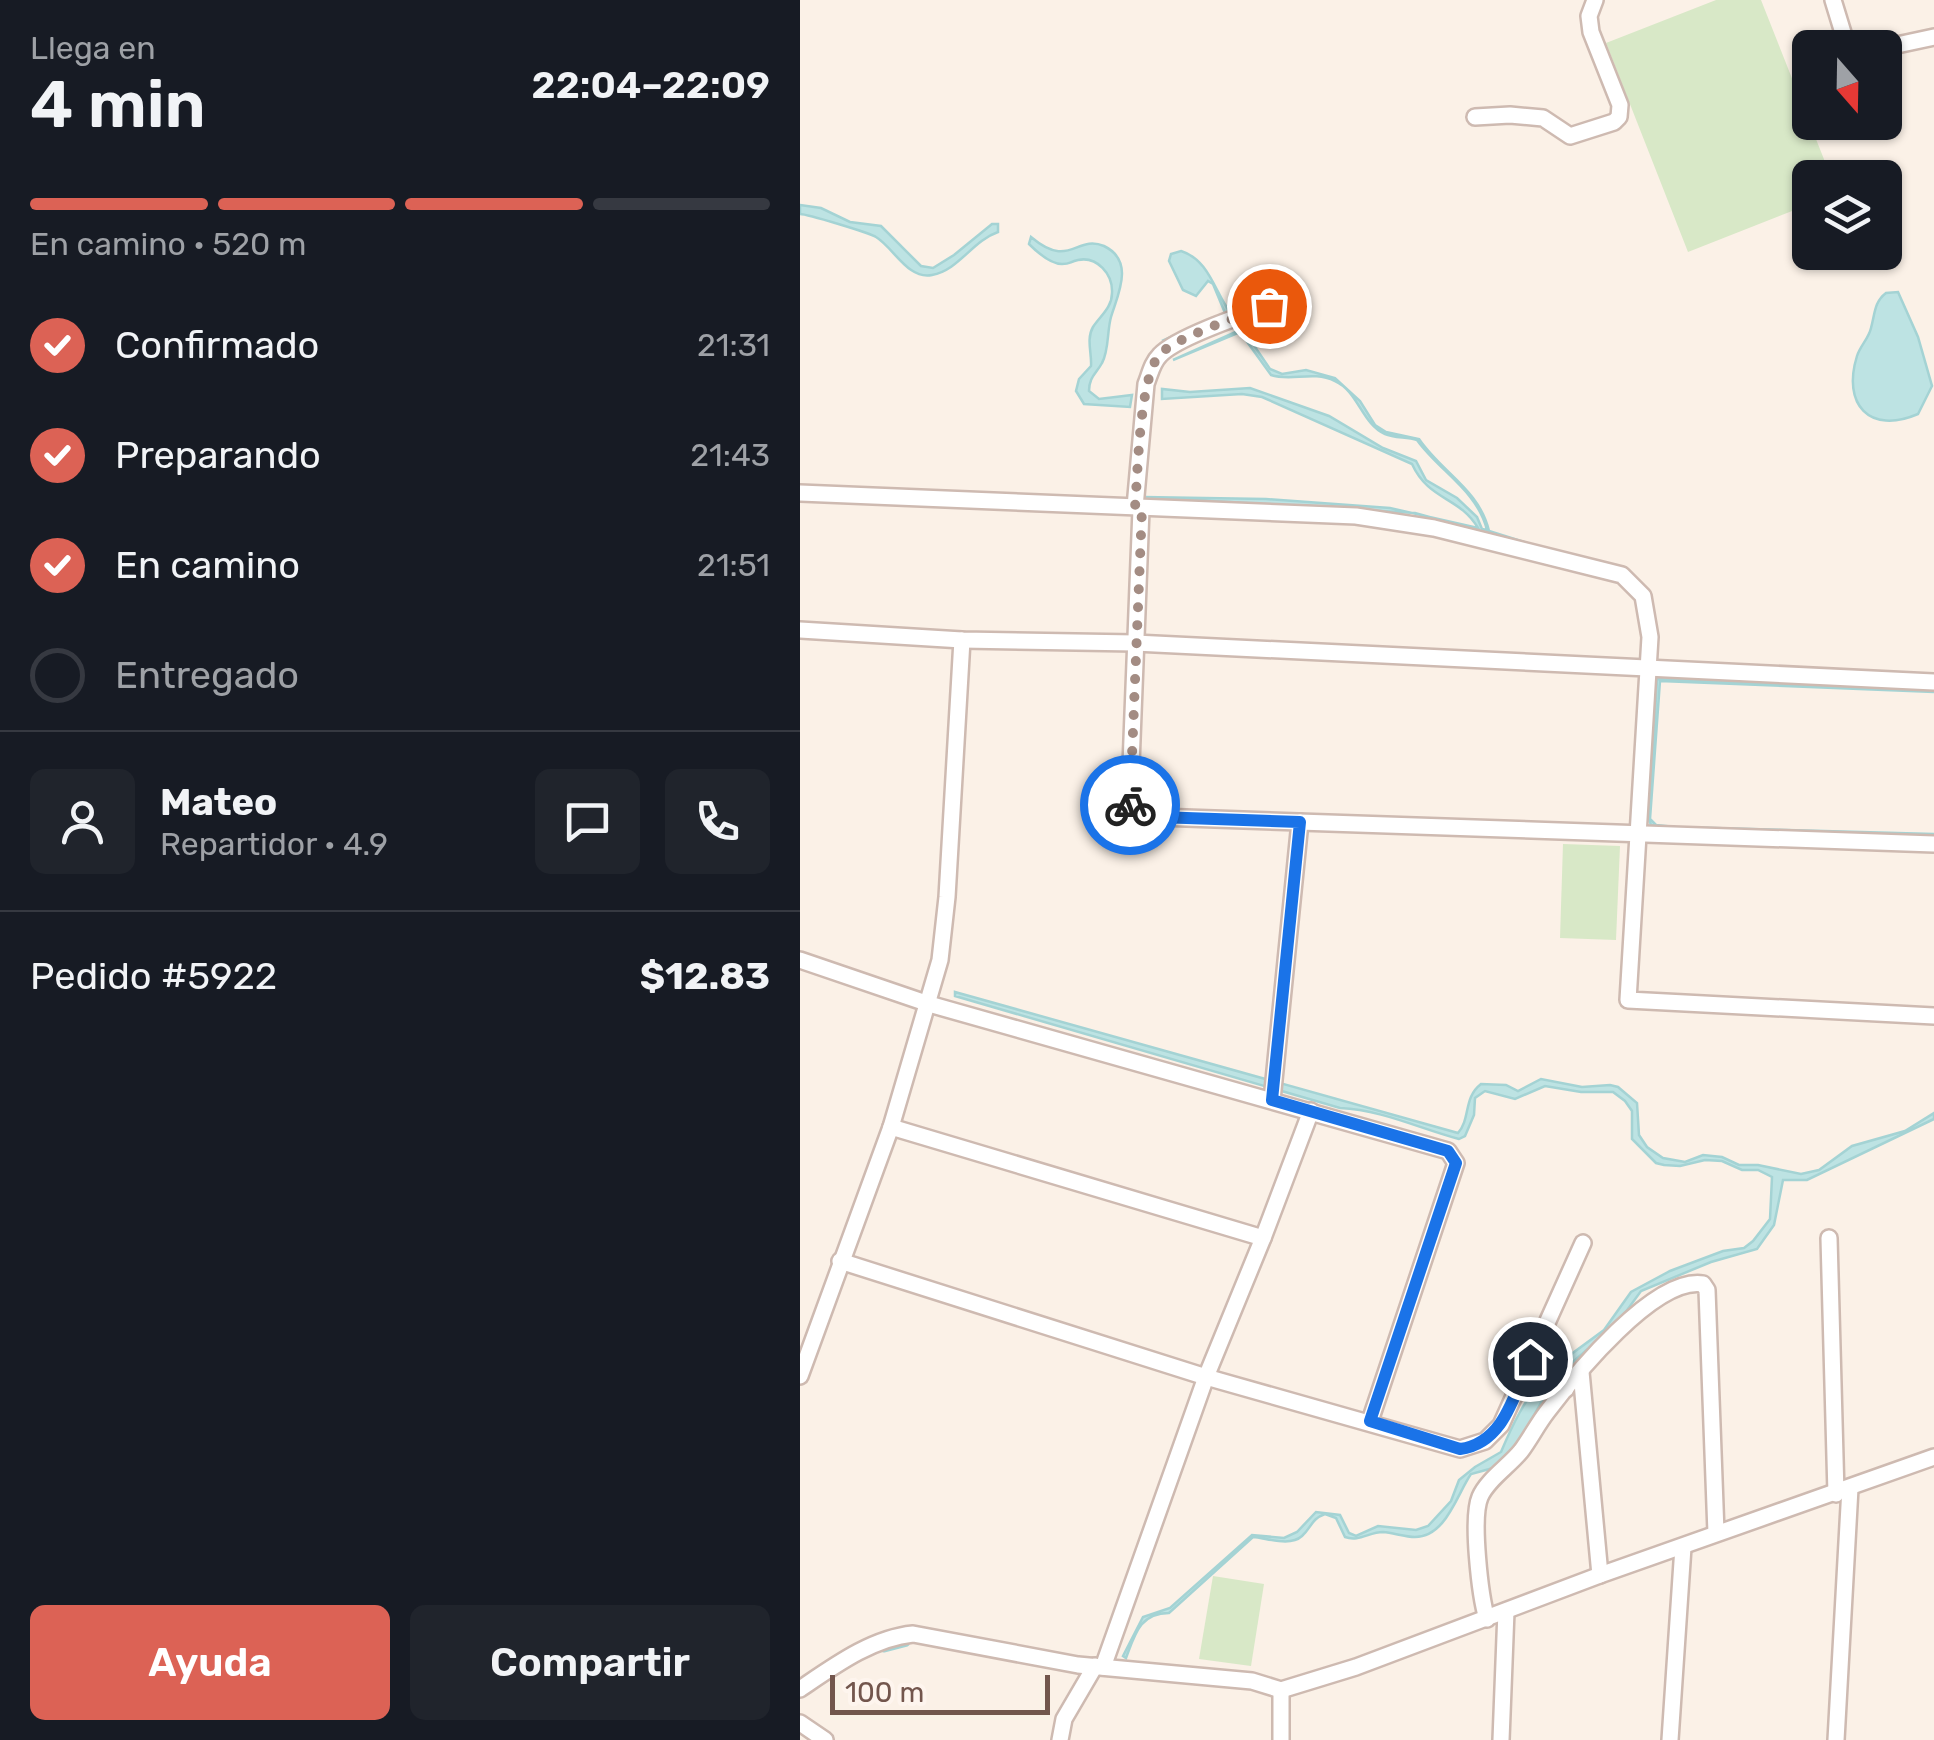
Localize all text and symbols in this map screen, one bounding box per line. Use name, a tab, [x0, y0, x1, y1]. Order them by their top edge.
text: Llega en	[30, 29, 156, 67]
north arrow	[1792, 30, 1902, 140]
map controls	[1792, 30, 1902, 270]
text: 22:04–22:09	[532, 62, 770, 108]
text: 4 min	[30, 66, 206, 143]
button: layers	[1792, 160, 1902, 270]
text: En camino · 520 m	[30, 225, 307, 263]
pin	[1227, 264, 1312, 349]
icon: bag	[1242, 279, 1297, 334]
icon: check	[30, 318, 85, 373]
text: Confirmado	[115, 322, 319, 368]
text: 21:31	[697, 326, 770, 364]
icon: check	[30, 428, 85, 483]
text: Preparando	[115, 432, 321, 478]
text: 21:43	[690, 436, 770, 474]
icon: check	[30, 538, 85, 593]
text: En camino	[115, 542, 300, 588]
text: 21:51	[697, 546, 770, 584]
text: Entregado	[115, 652, 299, 698]
courier	[1080, 755, 1180, 855]
button: person	[30, 769, 135, 874]
button: chat	[535, 769, 640, 874]
button: phone	[665, 769, 770, 874]
icon: bike	[1103, 778, 1158, 833]
text: Mateo	[160, 779, 277, 825]
text: Repartidor · 4.9	[160, 825, 388, 863]
text: Pedido #5922	[30, 953, 277, 999]
text: $12.83	[640, 953, 770, 999]
pin	[1488, 1317, 1573, 1402]
icon: home	[1503, 1332, 1558, 1387]
button: Ayuda	[30, 1605, 390, 1720]
button: Compartir	[410, 1605, 770, 1720]
scale bar	[830, 1670, 1050, 1714]
text: 100 m	[845, 1676, 924, 1709]

